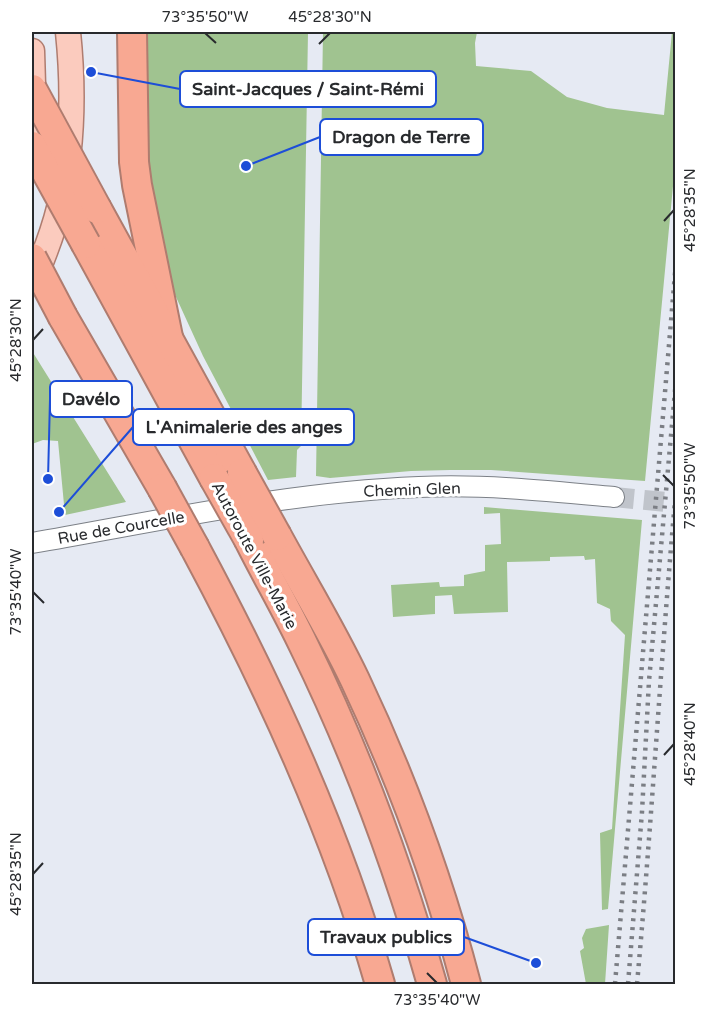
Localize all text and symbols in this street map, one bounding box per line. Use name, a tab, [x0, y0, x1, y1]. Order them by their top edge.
text: 73°35'50"W	[162, 8, 248, 26]
text: 45°28'30"N	[288, 8, 372, 26]
callout: Saint-Jacques / Saint-Rémi	[180, 71, 436, 107]
text: Saint-Jacques / Saint-Rémi	[192, 78, 424, 100]
callout: Dragon de Terre	[320, 119, 483, 155]
text: Dragon de Terre	[332, 126, 470, 148]
text: 45°28'35"N	[681, 168, 699, 252]
text: 45°28'30"N	[7, 298, 25, 382]
callout: Davélo	[50, 381, 132, 417]
text: Davélo	[62, 388, 120, 410]
callout: L'Animalerie des anges	[133, 409, 354, 445]
text: L'Animalerie des anges	[146, 416, 343, 438]
text: 73°35'50"W	[681, 443, 699, 529]
street label: Autoroute Ville-Marie	[207, 478, 301, 633]
street label: Chemin Glen	[363, 478, 461, 502]
street label: Rue de Courcelle	[56, 507, 186, 549]
text: 73°35'40"W	[7, 549, 25, 635]
text: 45°28'40"N	[681, 702, 699, 786]
text: 45°28'35"N	[7, 832, 25, 916]
callout: Travaux publics	[308, 919, 464, 955]
text: Travaux publics	[319, 926, 452, 948]
text: 73°35'40"W	[394, 991, 480, 1009]

